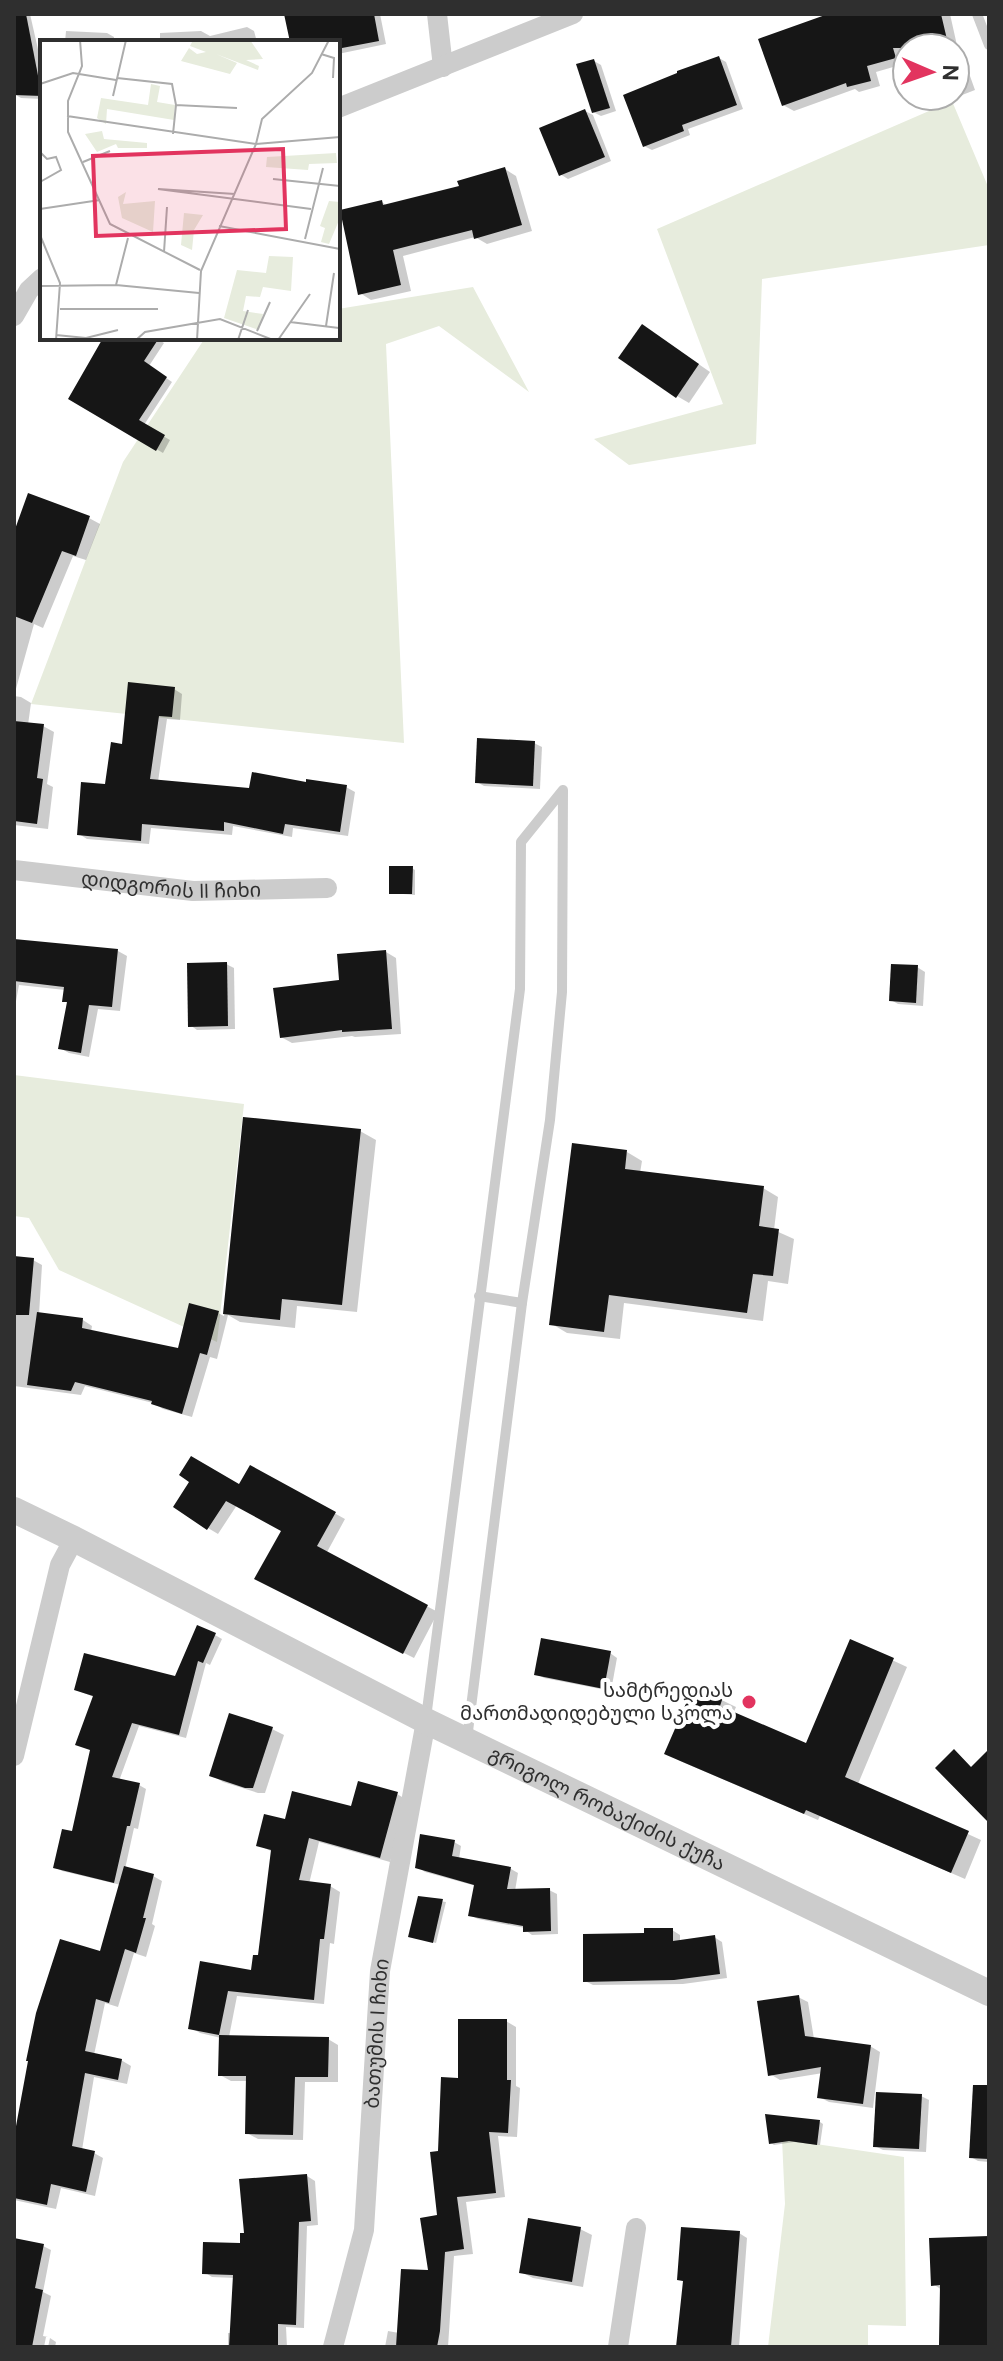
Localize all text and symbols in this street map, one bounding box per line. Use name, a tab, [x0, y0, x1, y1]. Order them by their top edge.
north arrow	[891, 32, 971, 112]
inset map	[40, 40, 340, 340]
text: N	[936, 64, 965, 81]
street label: დიდგორის II ჩიხი	[80, 865, 261, 904]
place label: სამტრედიას მართმადიდებული სკოლა	[460, 1677, 733, 1726]
marker: სამტრედიას მართმადიდებული სკოლა	[740, 1693, 758, 1711]
street label: გრიგოლ რობაქიძის ქუჩა	[485, 1740, 730, 1877]
street label: ბათუმის I ჩიხი	[359, 1956, 395, 2109]

